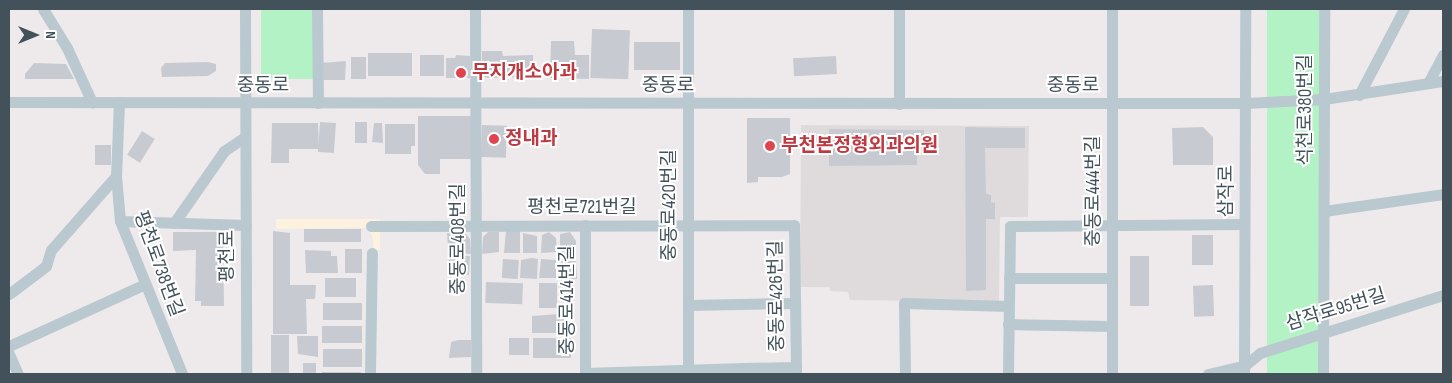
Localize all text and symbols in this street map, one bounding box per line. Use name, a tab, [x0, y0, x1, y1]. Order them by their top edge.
north arrow	[10, 10, 60, 60]
text: N	[42, 31, 59, 39]
street label: 석천로380번길	[1295, 54, 1317, 166]
place label: 무지개소아과	[472, 62, 577, 84]
marker: 무지개소아과	[454, 66, 468, 80]
street label: 중동로	[237, 75, 289, 97]
street label: 중동로	[642, 75, 694, 97]
street label: 중동로	[1047, 75, 1099, 97]
place label: 정내과	[505, 128, 557, 150]
marker: 정내과	[487, 132, 501, 146]
place label: 부천본정형외과의원	[781, 135, 938, 157]
street label: 중동로444번길	[1083, 135, 1105, 247]
marker: 부천본정형외과의원	[763, 139, 777, 153]
street label: 중동로420번길	[659, 149, 681, 261]
street label: 삼작로	[1216, 165, 1238, 217]
street label: 중동로408번길	[448, 183, 470, 295]
street label: 평천로721번길	[527, 197, 637, 219]
street label: 평천로738번길	[128, 208, 188, 320]
street label: 평천로	[217, 230, 239, 282]
street label: 중동로426번길	[765, 240, 789, 352]
street label: 중동로414번길	[557, 245, 579, 355]
street label: 삼작로95번길	[1283, 284, 1389, 336]

